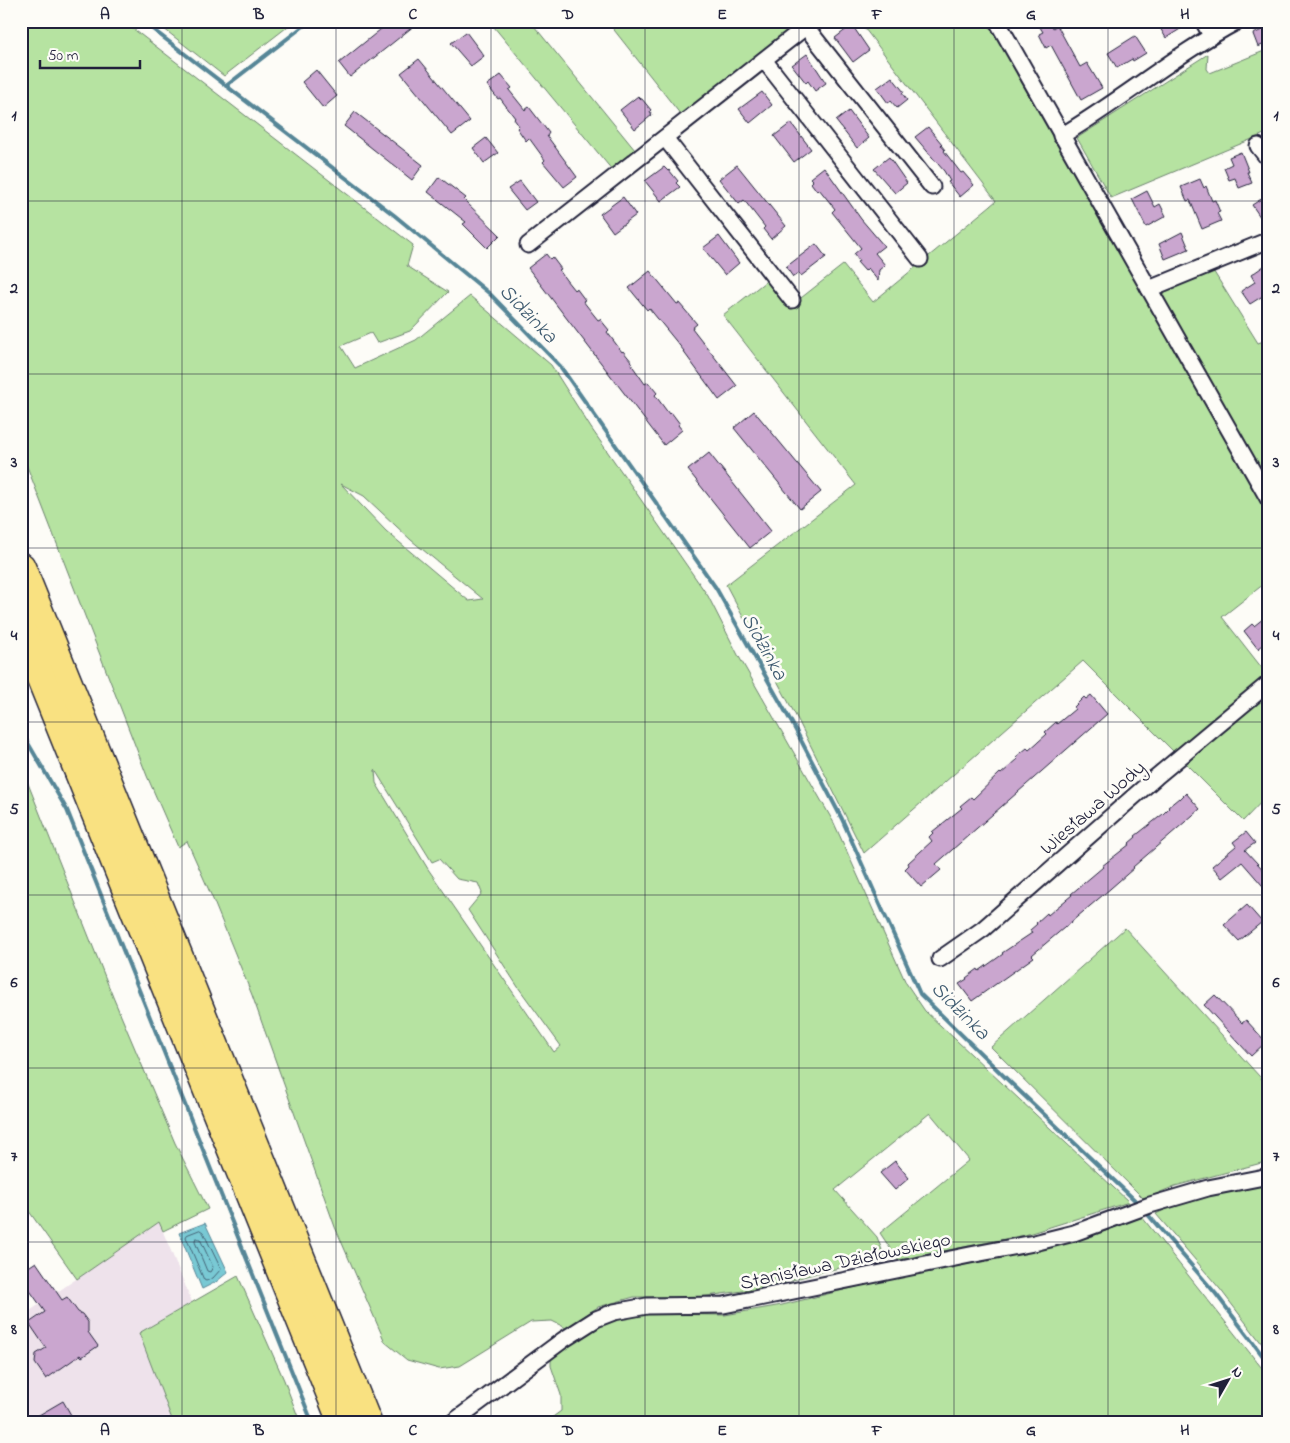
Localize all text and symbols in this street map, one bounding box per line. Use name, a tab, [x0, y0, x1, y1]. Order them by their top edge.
text: A	[100, 3, 110, 27]
text: B	[253, 3, 265, 27]
text: C	[409, 3, 418, 27]
text: D	[561, 3, 574, 27]
text: E	[717, 3, 727, 27]
text: F	[871, 3, 883, 27]
text: G	[1026, 3, 1036, 27]
text: H	[1180, 3, 1190, 27]
scale bar	[40, 38, 140, 70]
text: 50 m	[48, 45, 79, 67]
text: 1	[11, 104, 17, 128]
text: 1	[1273, 104, 1279, 128]
text: 2	[9, 277, 18, 301]
text: 2	[1271, 277, 1280, 301]
water label: Sidzinka	[492, 278, 564, 351]
text: 3	[10, 451, 18, 475]
text: 3	[1272, 451, 1280, 475]
water label: Sidzinka	[733, 608, 794, 687]
text: 4	[10, 624, 18, 648]
text: 4	[1272, 624, 1280, 648]
street label: Wiesława Wody	[1034, 755, 1153, 863]
text: 5	[9, 798, 19, 822]
text: 5	[1271, 798, 1281, 822]
text: 6	[9, 971, 18, 995]
text: 6	[1271, 971, 1280, 995]
water label: Sidzinka	[923, 975, 996, 1048]
text: 7	[11, 1145, 18, 1169]
text: 7	[1273, 1145, 1280, 1169]
street label: Stanisława Działowskiego	[738, 1226, 954, 1300]
text: 8	[10, 1318, 17, 1342]
text: 8	[1272, 1318, 1279, 1342]
north arrow	[1202, 1356, 1252, 1406]
text: N	[1226, 1362, 1248, 1383]
text: A	[100, 1419, 110, 1443]
text: B	[253, 1419, 265, 1443]
text: C	[409, 1419, 418, 1443]
text: D	[561, 1419, 574, 1443]
text: E	[717, 1419, 727, 1443]
text: F	[871, 1419, 883, 1443]
text: G	[1026, 1419, 1036, 1443]
text: H	[1180, 1419, 1190, 1443]

